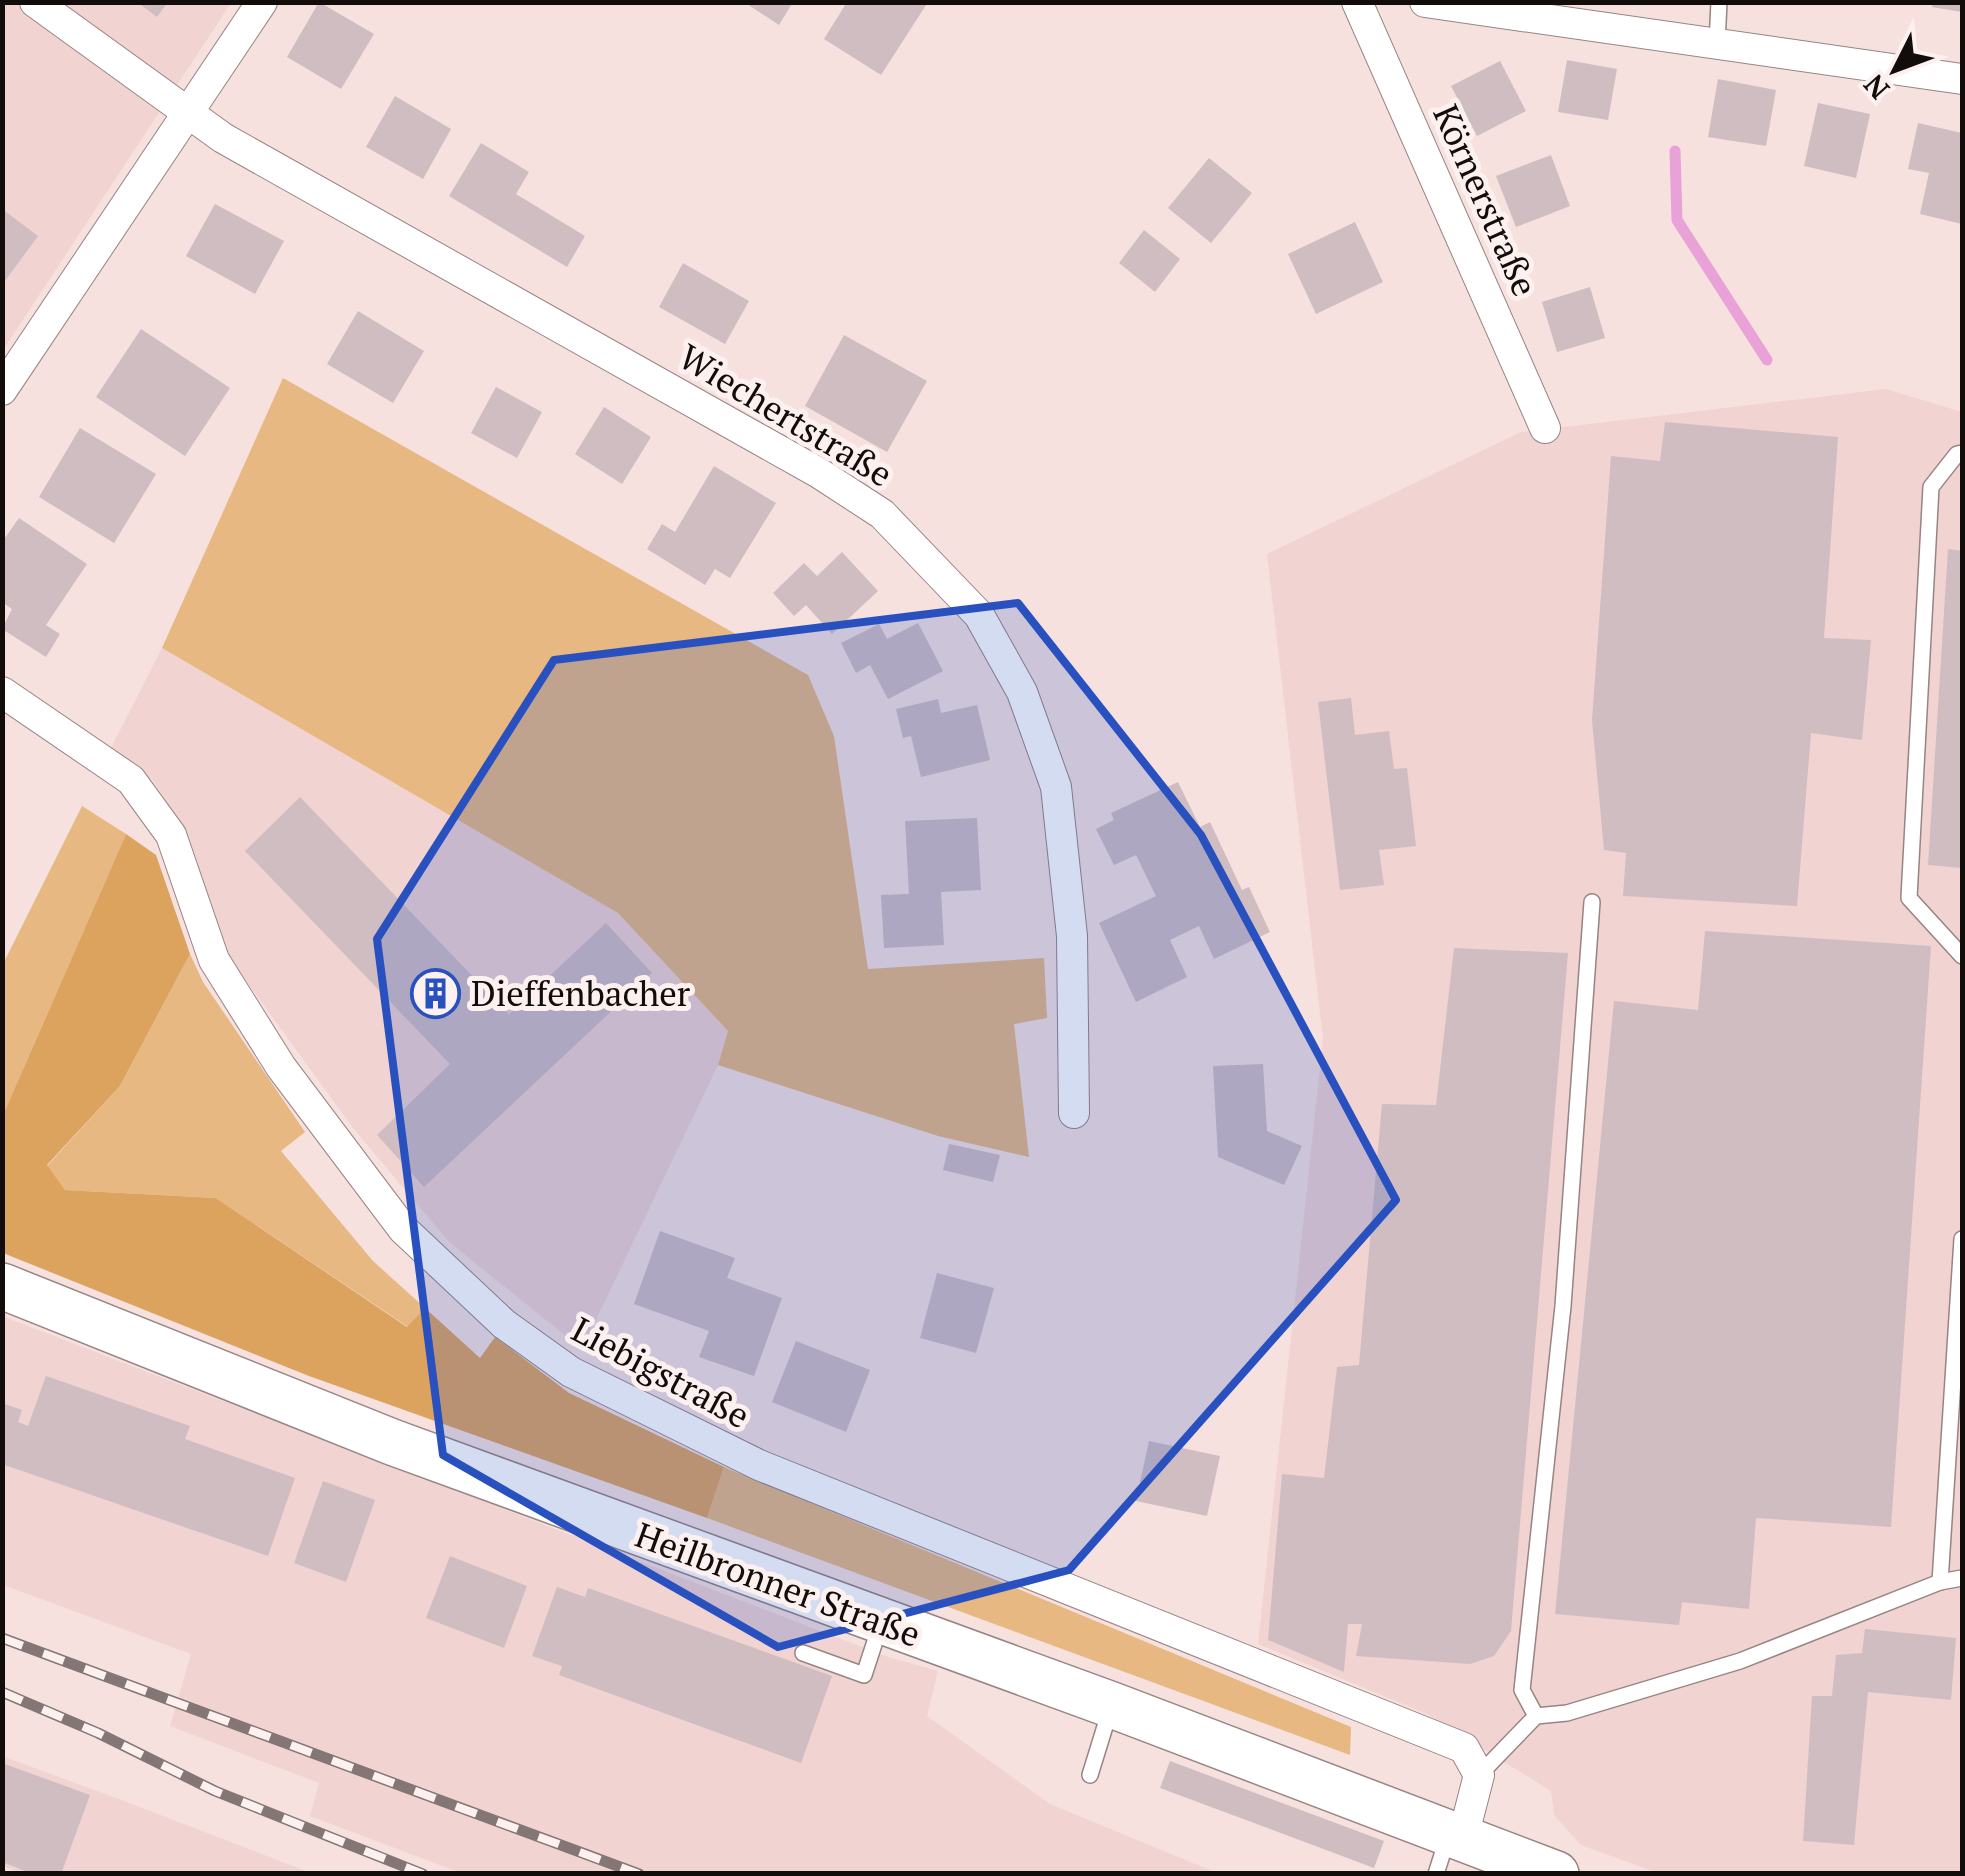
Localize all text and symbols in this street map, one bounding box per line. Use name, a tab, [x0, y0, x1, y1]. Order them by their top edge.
north arrow	[1845, 20, 1945, 120]
text: N	[1855, 67, 1897, 107]
street label: Körnerstraße	[1423, 97, 1549, 303]
street label: Wiechertstraße	[671, 333, 901, 497]
building icon: Dieffenbacher	[410, 967, 462, 1019]
place label: Dieffenbacher	[471, 970, 691, 1016]
street label: Liebigstraße	[564, 1306, 758, 1438]
street label: Heilbronner Straße	[629, 1511, 927, 1657]

